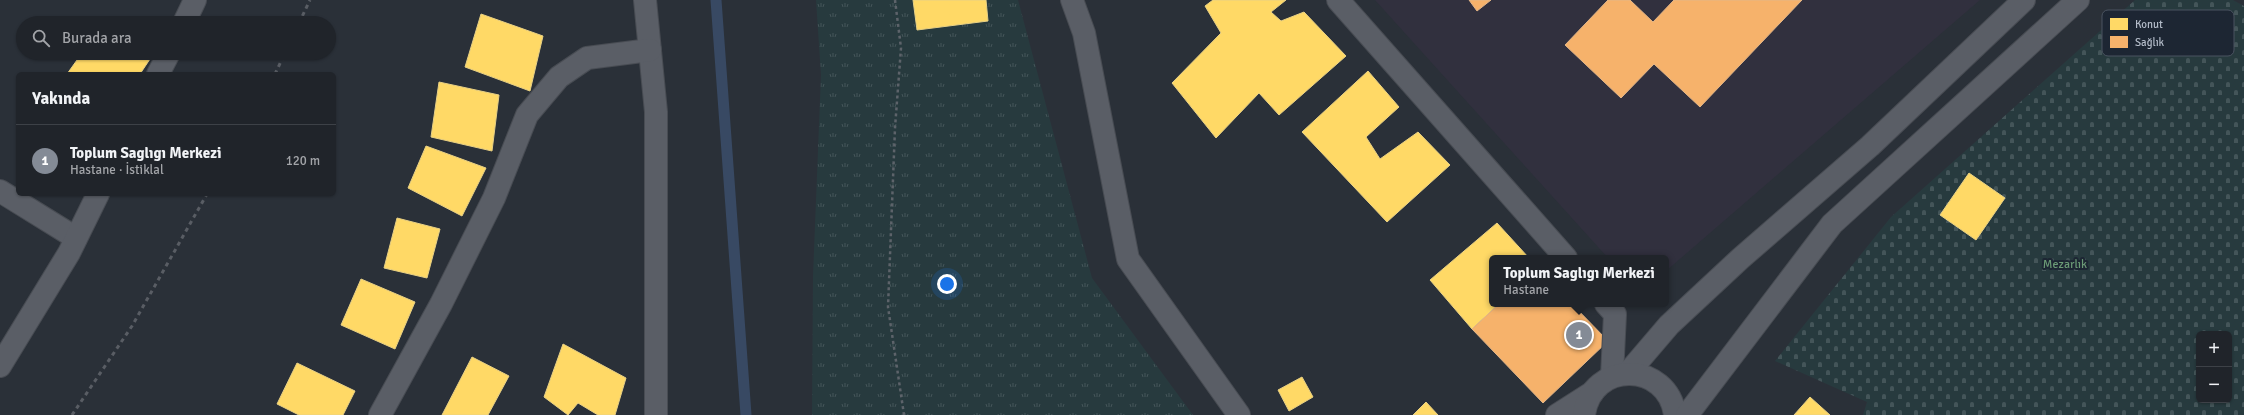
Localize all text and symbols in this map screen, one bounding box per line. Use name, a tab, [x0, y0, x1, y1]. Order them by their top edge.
legend	[2102, 10, 2234, 56]
search box	[16, 16, 336, 60]
text: Konut	[2135, 18, 2163, 31]
icon: search	[30, 27, 52, 49]
text: Burada ara	[62, 29, 132, 47]
text: Sağlık	[2135, 36, 2165, 49]
text: Yakında	[32, 88, 90, 109]
text: Toplum Saglıgı Merkezi	[70, 144, 221, 162]
text: 1	[41, 153, 49, 169]
text: 120 m	[286, 153, 320, 169]
text: Hastane · İstiklal	[70, 162, 164, 178]
popup	[1489, 255, 1669, 307]
park label: Mezarlık	[2043, 257, 2087, 272]
text: Toplum Saglıgı Merkezi	[1503, 264, 1655, 282]
your location	[937, 274, 957, 294]
text: Hastane	[1503, 282, 1549, 298]
pin: 1	[1566, 320, 1592, 350]
map controls	[2196, 331, 2232, 403]
button: +	[2196, 331, 2232, 367]
button: −	[2196, 367, 2232, 403]

